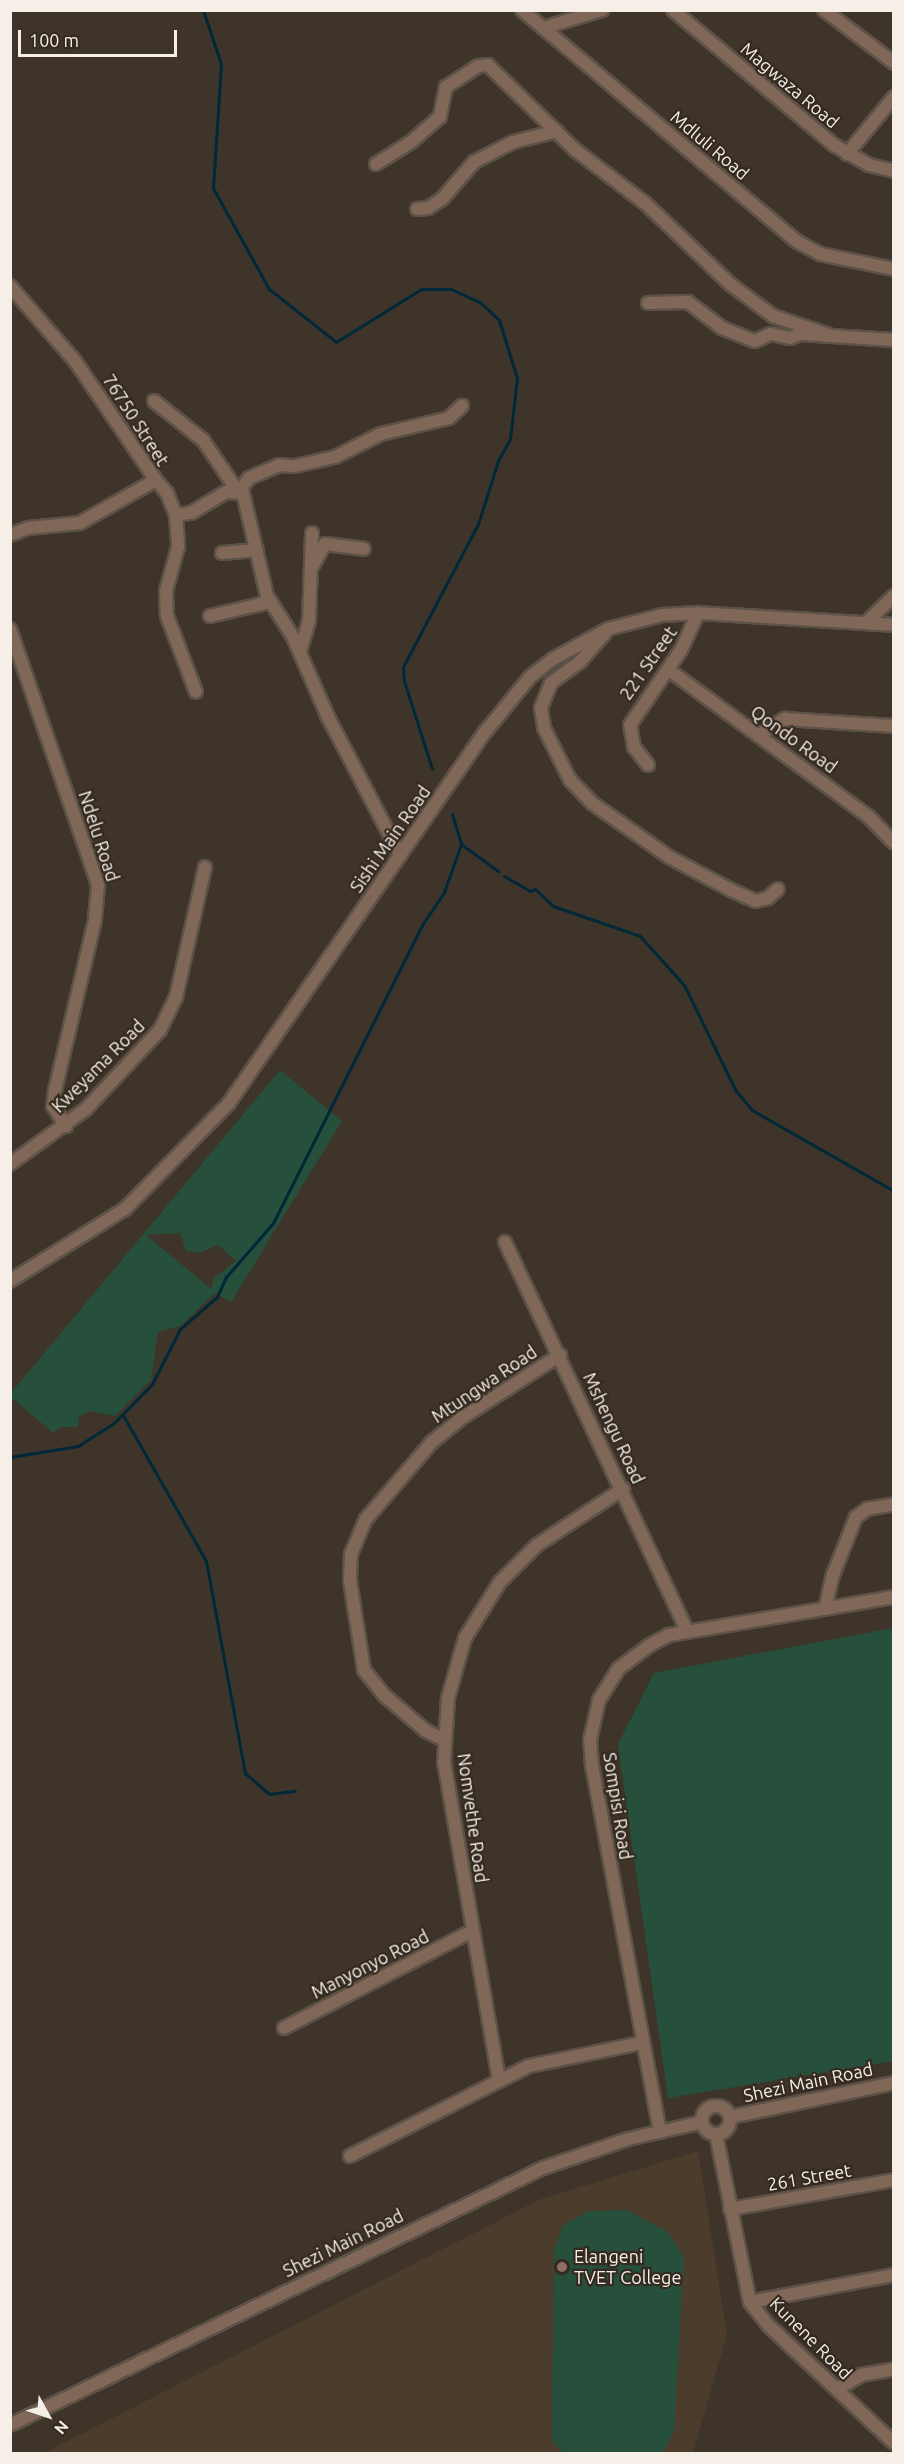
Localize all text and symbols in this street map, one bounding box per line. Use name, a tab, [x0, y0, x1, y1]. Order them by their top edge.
scale bar	[21, 18, 180, 56]
text: 100 m	[29, 30, 79, 50]
street label: Magwaza Road	[737, 38, 843, 132]
street label: Mdluli Road	[666, 106, 754, 184]
street label: 76750 Street	[98, 370, 174, 470]
street label: 221 Street	[615, 622, 681, 704]
street label: Qondo Road	[747, 700, 841, 778]
street label: Sishi Main Road	[345, 781, 435, 897]
street label: Ndelu Road	[74, 788, 124, 884]
street label: Kweyama Road	[47, 1015, 149, 1117]
street label: Mtungwa Road	[427, 1341, 541, 1427]
street label: Mshengu Road	[579, 1369, 649, 1487]
street label: Sompisi Road	[599, 1751, 637, 1861]
street label: Nomvethe Road	[453, 1752, 493, 1884]
street label: Manyonyo Road	[308, 1925, 432, 2003]
street label: Shezi Main Road	[741, 2058, 875, 2106]
street label: 261 Street	[765, 2159, 853, 2195]
street label: Shezi Main Road	[279, 2204, 407, 2282]
place label: Elangeni TVET College	[574, 2246, 681, 2288]
marker: Elangeni TVET College	[555, 2260, 569, 2274]
street label: Kunene Road	[765, 2292, 857, 2384]
north arrow	[18, 2386, 78, 2446]
text: N	[51, 2417, 73, 2438]

